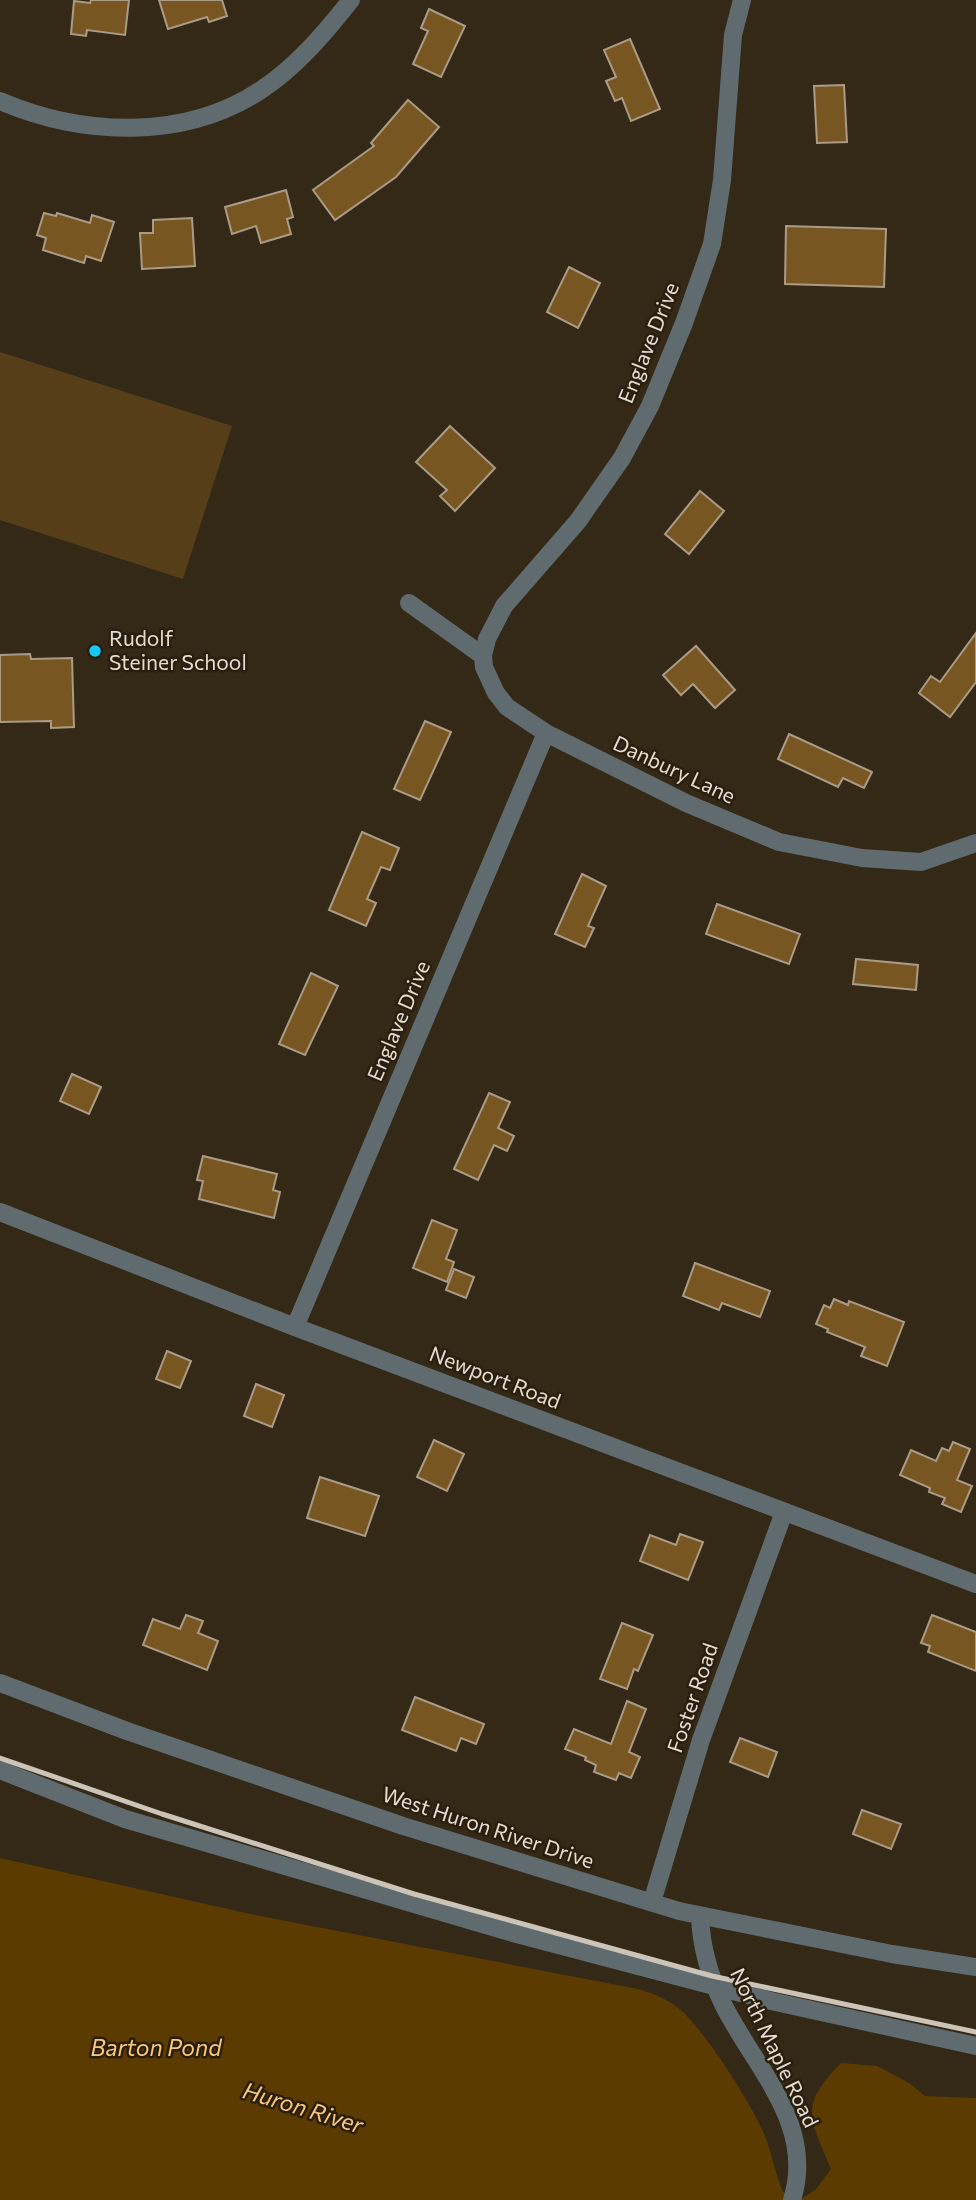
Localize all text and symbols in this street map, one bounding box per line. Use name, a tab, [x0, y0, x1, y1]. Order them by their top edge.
street label: Englave Drive	[612, 278, 683, 407]
place label: Rudolf Steiner School	[109, 625, 247, 674]
marker: Rudolf Steiner School	[87, 643, 103, 659]
street label: Danbury Lane	[610, 729, 740, 808]
street label: Englave Drive	[361, 957, 434, 1084]
street label: Newport Road	[426, 1340, 565, 1413]
street label: Foster Road	[661, 1639, 722, 1756]
street label: West Huron River Drive	[379, 1780, 598, 1873]
street label: North Maple Road	[726, 1964, 825, 2131]
water label: Barton Pond	[91, 2033, 223, 2061]
water label: Huron River	[240, 2075, 368, 2139]

